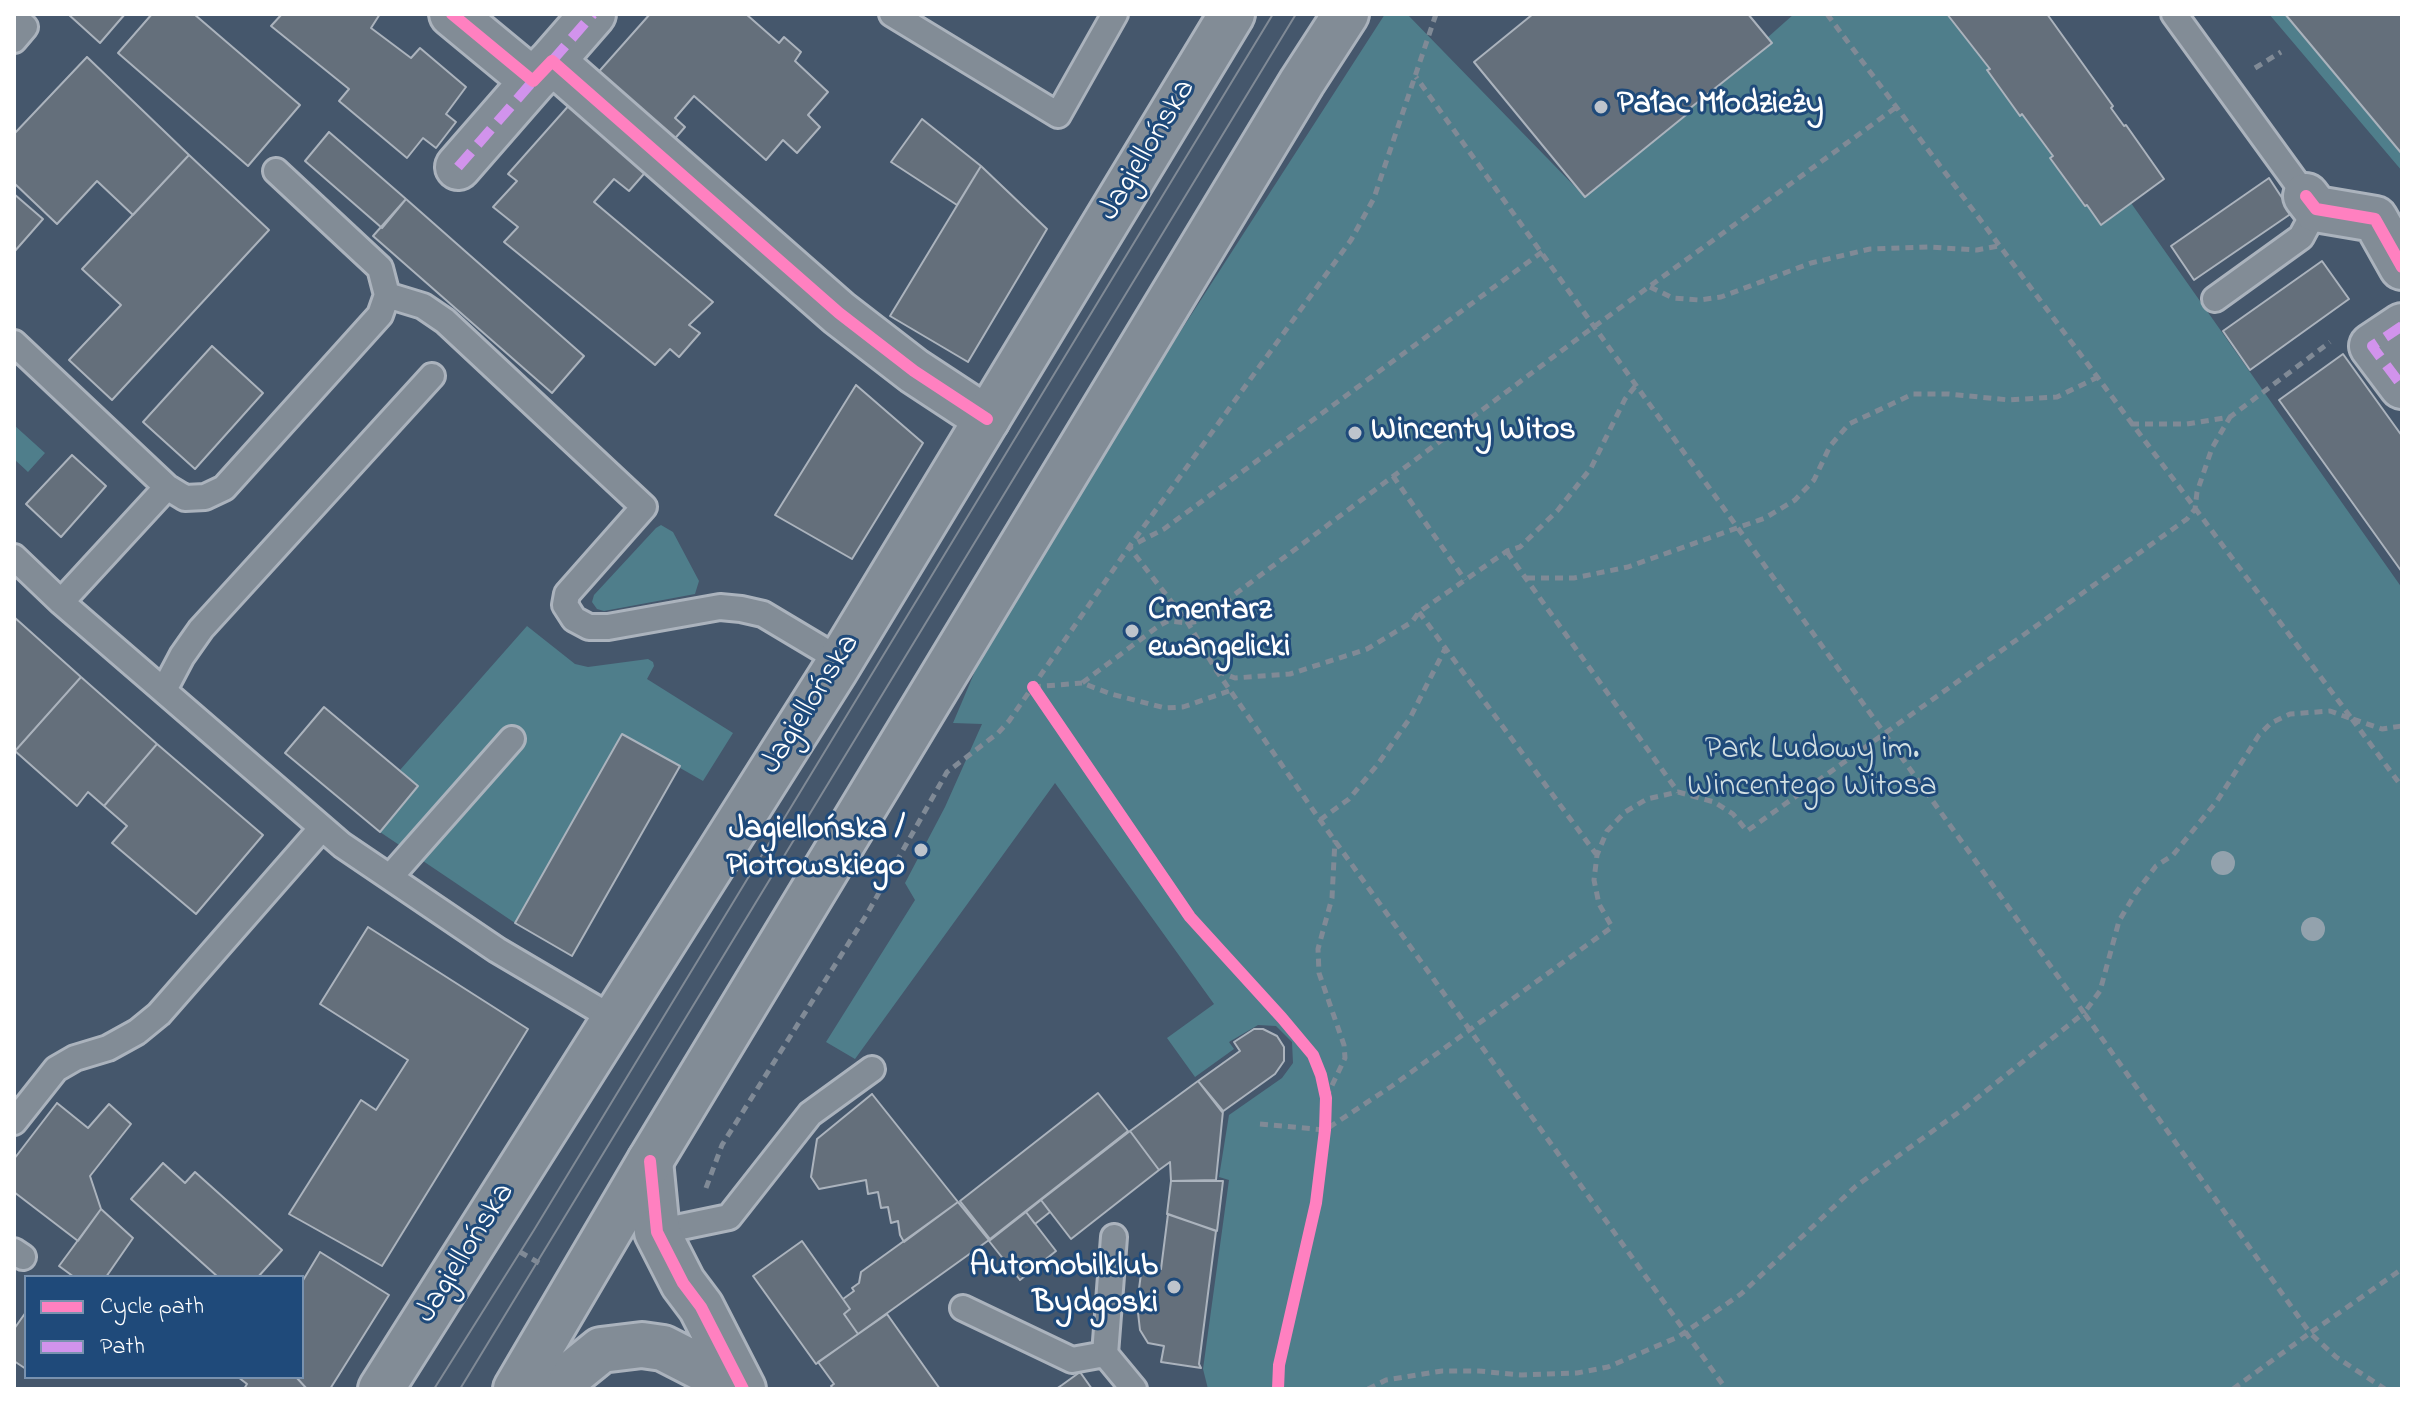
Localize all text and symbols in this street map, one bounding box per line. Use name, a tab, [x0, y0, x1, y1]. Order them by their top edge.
street label: Jagiellońska	[1092, 73, 1206, 229]
place label: Pałac Młodzieży	[1617, 88, 1824, 126]
marker: Pałac Młodzieży	[1592, 98, 1610, 116]
place label: Wincenty Witos	[1371, 414, 1576, 452]
marker: Wincenty Witos	[1346, 424, 1364, 442]
place label: Cmentarz ewangelicki	[1148, 594, 1290, 669]
marker: Cmentarz ewangelicki	[1123, 622, 1141, 640]
street label: Jagiellońska	[754, 628, 870, 782]
park label: Park Ludowy im. Wincentego Witosa	[1687, 733, 1937, 808]
place label: Jagiellońska / Piotrowskiego	[726, 813, 905, 888]
marker: Jagiellońska / Piotrowskiego	[912, 841, 930, 859]
street label: Jagiellońska	[409, 1177, 525, 1331]
place label: Automobilklub Bydgoski	[970, 1250, 1158, 1325]
legend	[24, 1275, 304, 1379]
marker: Automobilklub Bydgoski	[1165, 1278, 1183, 1296]
text: Cycle path	[100, 1290, 204, 1325]
text: Path	[100, 1330, 145, 1365]

